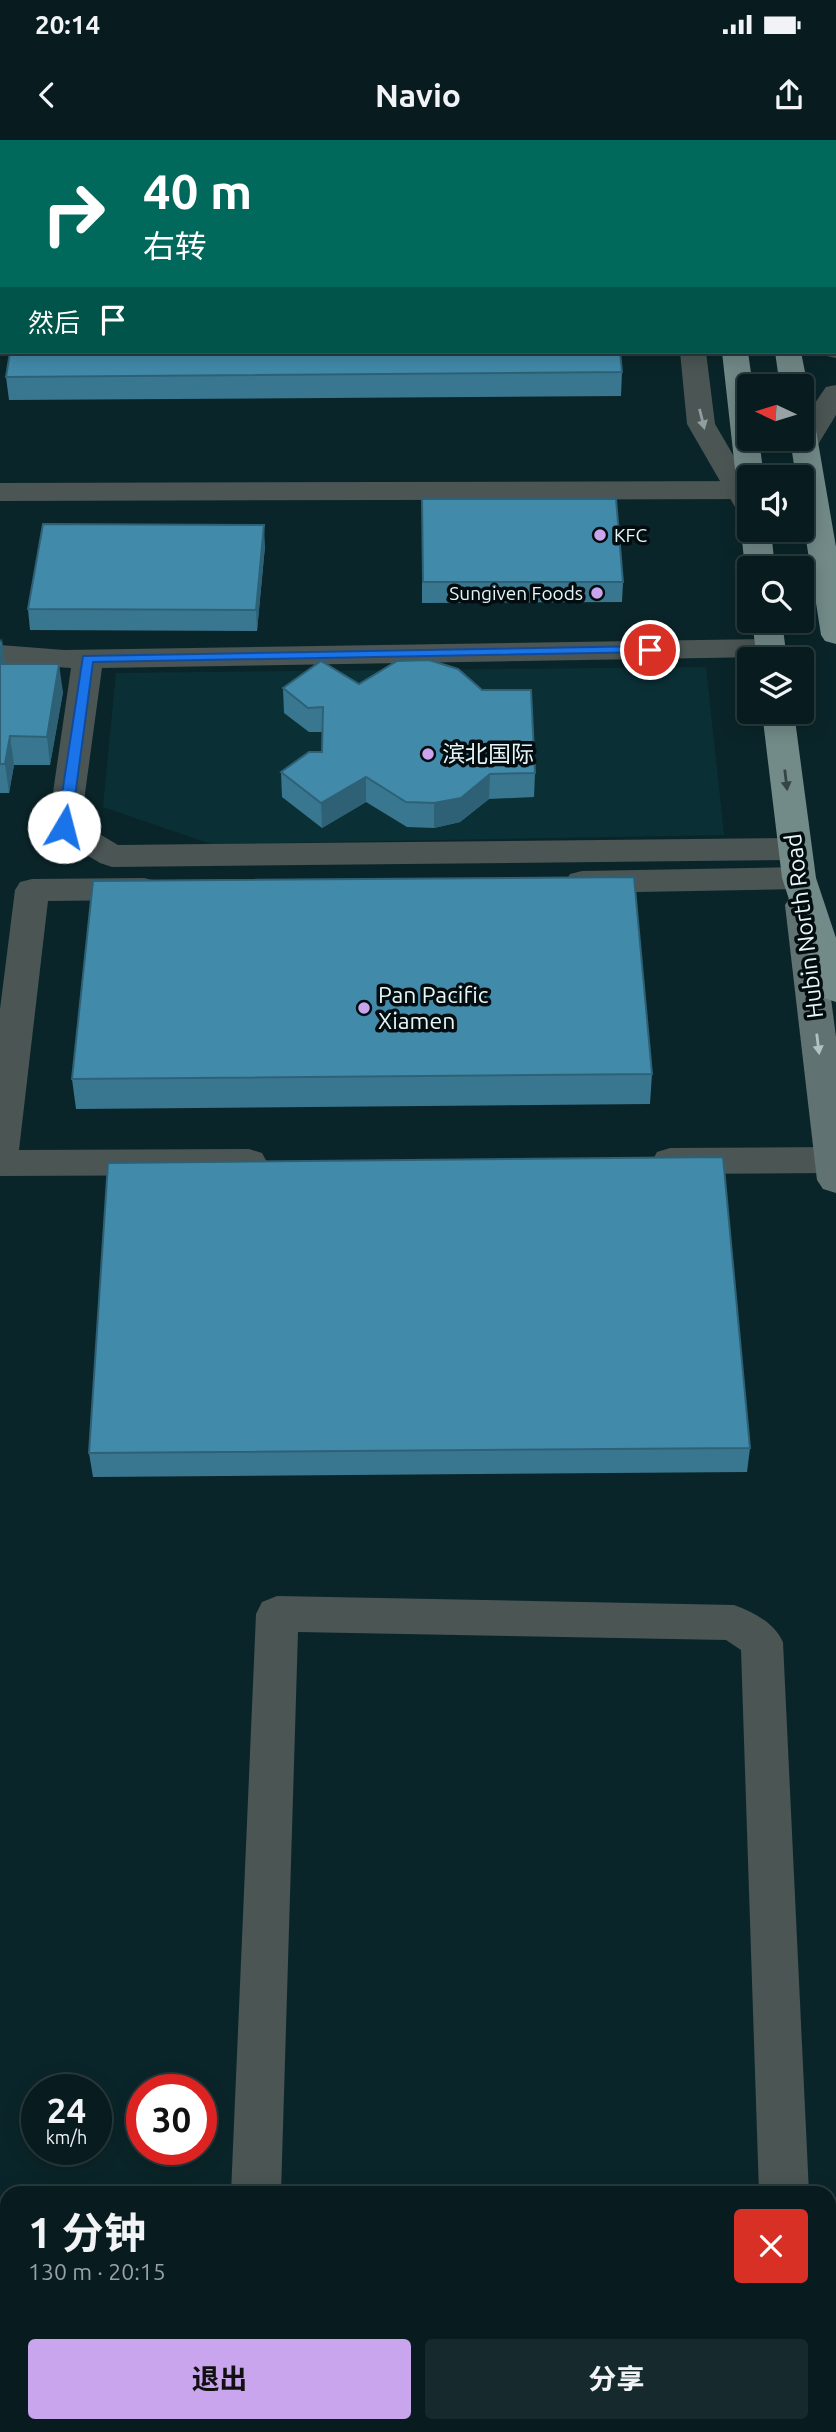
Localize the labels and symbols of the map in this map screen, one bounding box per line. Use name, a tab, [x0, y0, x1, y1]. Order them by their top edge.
north arrow	[737, 374, 814, 452]
one-way arrow	[697, 408, 708, 430]
place label: KFC	[614, 524, 648, 546]
marker: KFC	[592, 527, 608, 543]
place label: Sungiven Foods	[449, 582, 583, 604]
marker: Sungiven Foods	[589, 585, 605, 601]
pin	[620, 620, 680, 680]
place label: 滨北国际	[442, 741, 534, 766]
marker: 滨北国际	[420, 746, 436, 762]
one-way arrow	[781, 769, 792, 791]
position arrow	[27, 790, 101, 864]
street label: Hubin North Road	[780, 832, 827, 1020]
place label: Pan Pacific Xiamen	[378, 982, 489, 1033]
marker: Pan Pacific Xiamen	[356, 1000, 372, 1016]
one-way arrow	[813, 1033, 824, 1055]
speed limit sign: 30	[126, 2074, 217, 2165]

